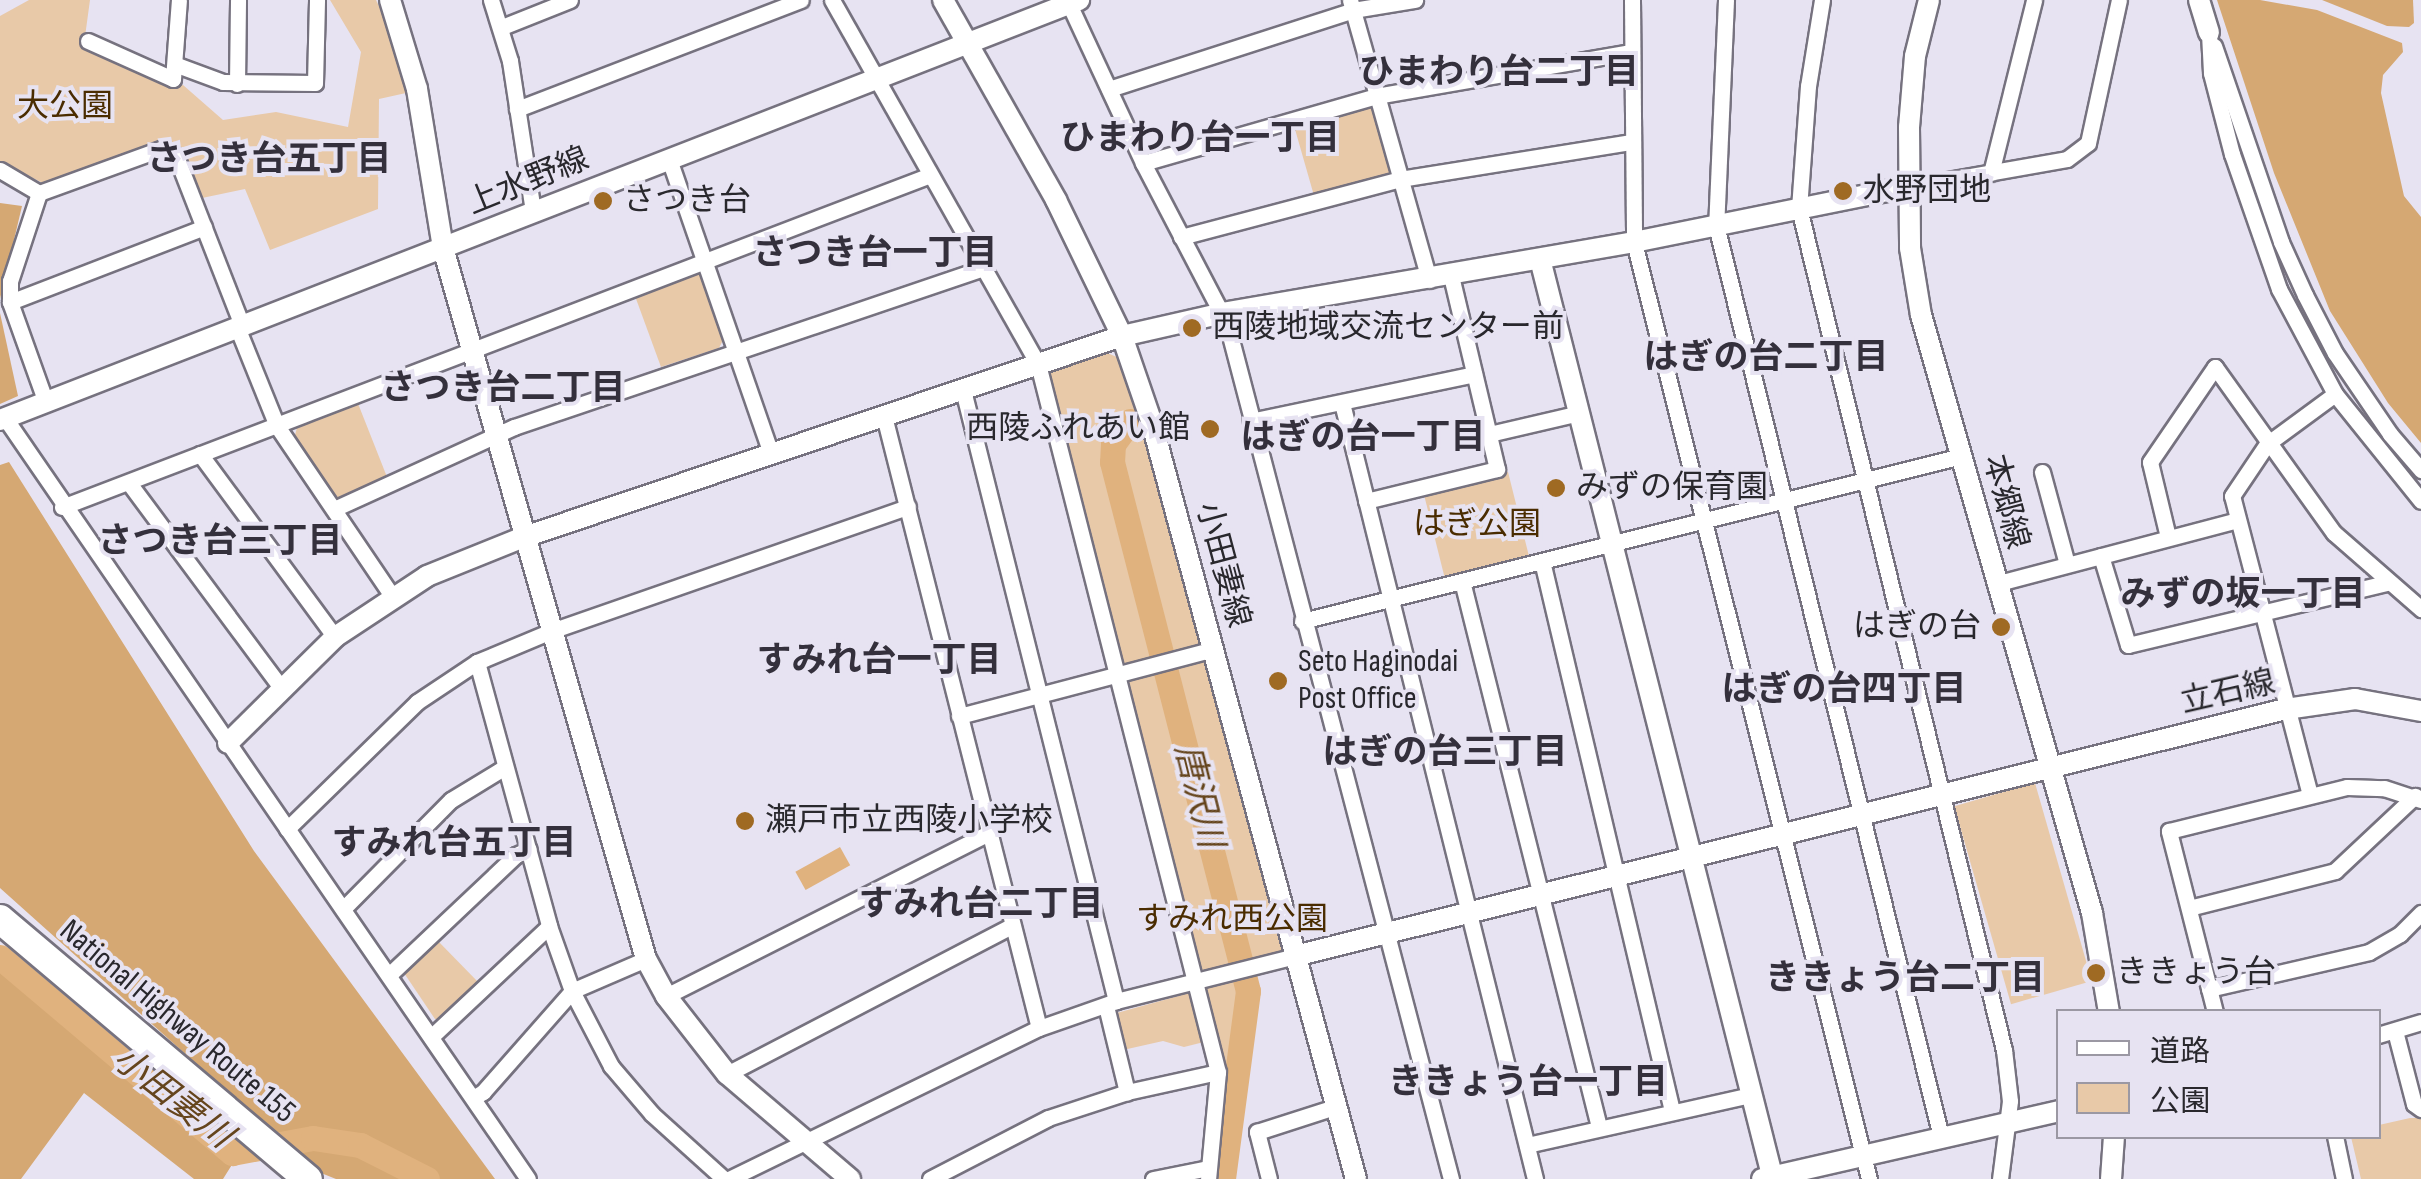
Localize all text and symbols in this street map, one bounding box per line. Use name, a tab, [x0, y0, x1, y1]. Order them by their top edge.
district label: ひまわり台二丁目	[1359, 52, 1639, 94]
park label: 大公園	[17, 88, 113, 126]
district label: ひまわり台一丁目	[1060, 118, 1340, 160]
district label: さつき台五丁目	[147, 139, 391, 181]
street label: 上水野線	[461, 140, 595, 224]
place label: 水野団地	[1863, 172, 1991, 210]
marker: 水野団地	[1832, 180, 1854, 202]
place label: さつき台	[623, 182, 751, 220]
marker: さつき台	[592, 190, 614, 212]
district label: さつき台一丁目	[753, 233, 997, 275]
place label: 西陵地域交流センター前	[1212, 309, 1564, 347]
marker: 西陵地域交流センター前	[1181, 317, 1203, 339]
district label: はぎの台二丁目	[1644, 337, 1888, 379]
district label: さつき台二丁目	[381, 368, 625, 410]
place label: 西陵ふれあい館	[966, 410, 1190, 448]
district label: はぎの台一丁目	[1241, 417, 1485, 459]
marker: 西陵ふれあい館	[1199, 418, 1221, 440]
street label: 本郷線	[1974, 451, 2036, 553]
place label: みずの保育園	[1576, 469, 1768, 507]
marker: みずの保育園	[1545, 477, 1567, 499]
street label: 小田妻線	[1187, 498, 1257, 632]
park label: はぎ公園	[1413, 506, 1541, 544]
district label: さつき台三丁目	[98, 521, 342, 563]
district label: みずの坂一丁目	[2121, 574, 2365, 616]
place label: はぎの台	[1853, 608, 1981, 646]
marker: はぎの台	[1990, 616, 2012, 638]
district label: すみれ台一丁目	[757, 640, 1001, 682]
place label: Seto Haginodai Post Office	[1298, 644, 1458, 719]
street label: 立石線	[2177, 663, 2279, 723]
district label: はぎの台四丁目	[1722, 669, 1966, 711]
marker: Seto Haginodai Post Office	[1267, 670, 1289, 692]
district label: はぎの台三丁目	[1323, 732, 1567, 774]
water label: 唐沢川	[1165, 740, 1231, 852]
place label: 瀬戸市立西陵小学校	[765, 802, 1053, 840]
marker: 瀬戸市立西陵小学校	[734, 810, 756, 832]
district label: すみれ台五丁目	[332, 823, 576, 865]
district label: すみれ台二丁目	[859, 884, 1103, 926]
park label: すみれ西公園	[1136, 901, 1328, 939]
street label: National Highway Route 155	[51, 912, 303, 1132]
place label: ききょう台	[2116, 954, 2276, 992]
district label: ききょう台二丁目	[1765, 958, 2045, 1000]
marker: ききょう台	[2085, 962, 2107, 984]
legend	[2056, 1009, 2381, 1139]
text: 道路	[2150, 1034, 2210, 1070]
water label: 小田妻川	[104, 1038, 240, 1158]
district label: ききょう台一丁目	[1388, 1062, 1668, 1104]
text: 公園	[2150, 1084, 2210, 1120]

